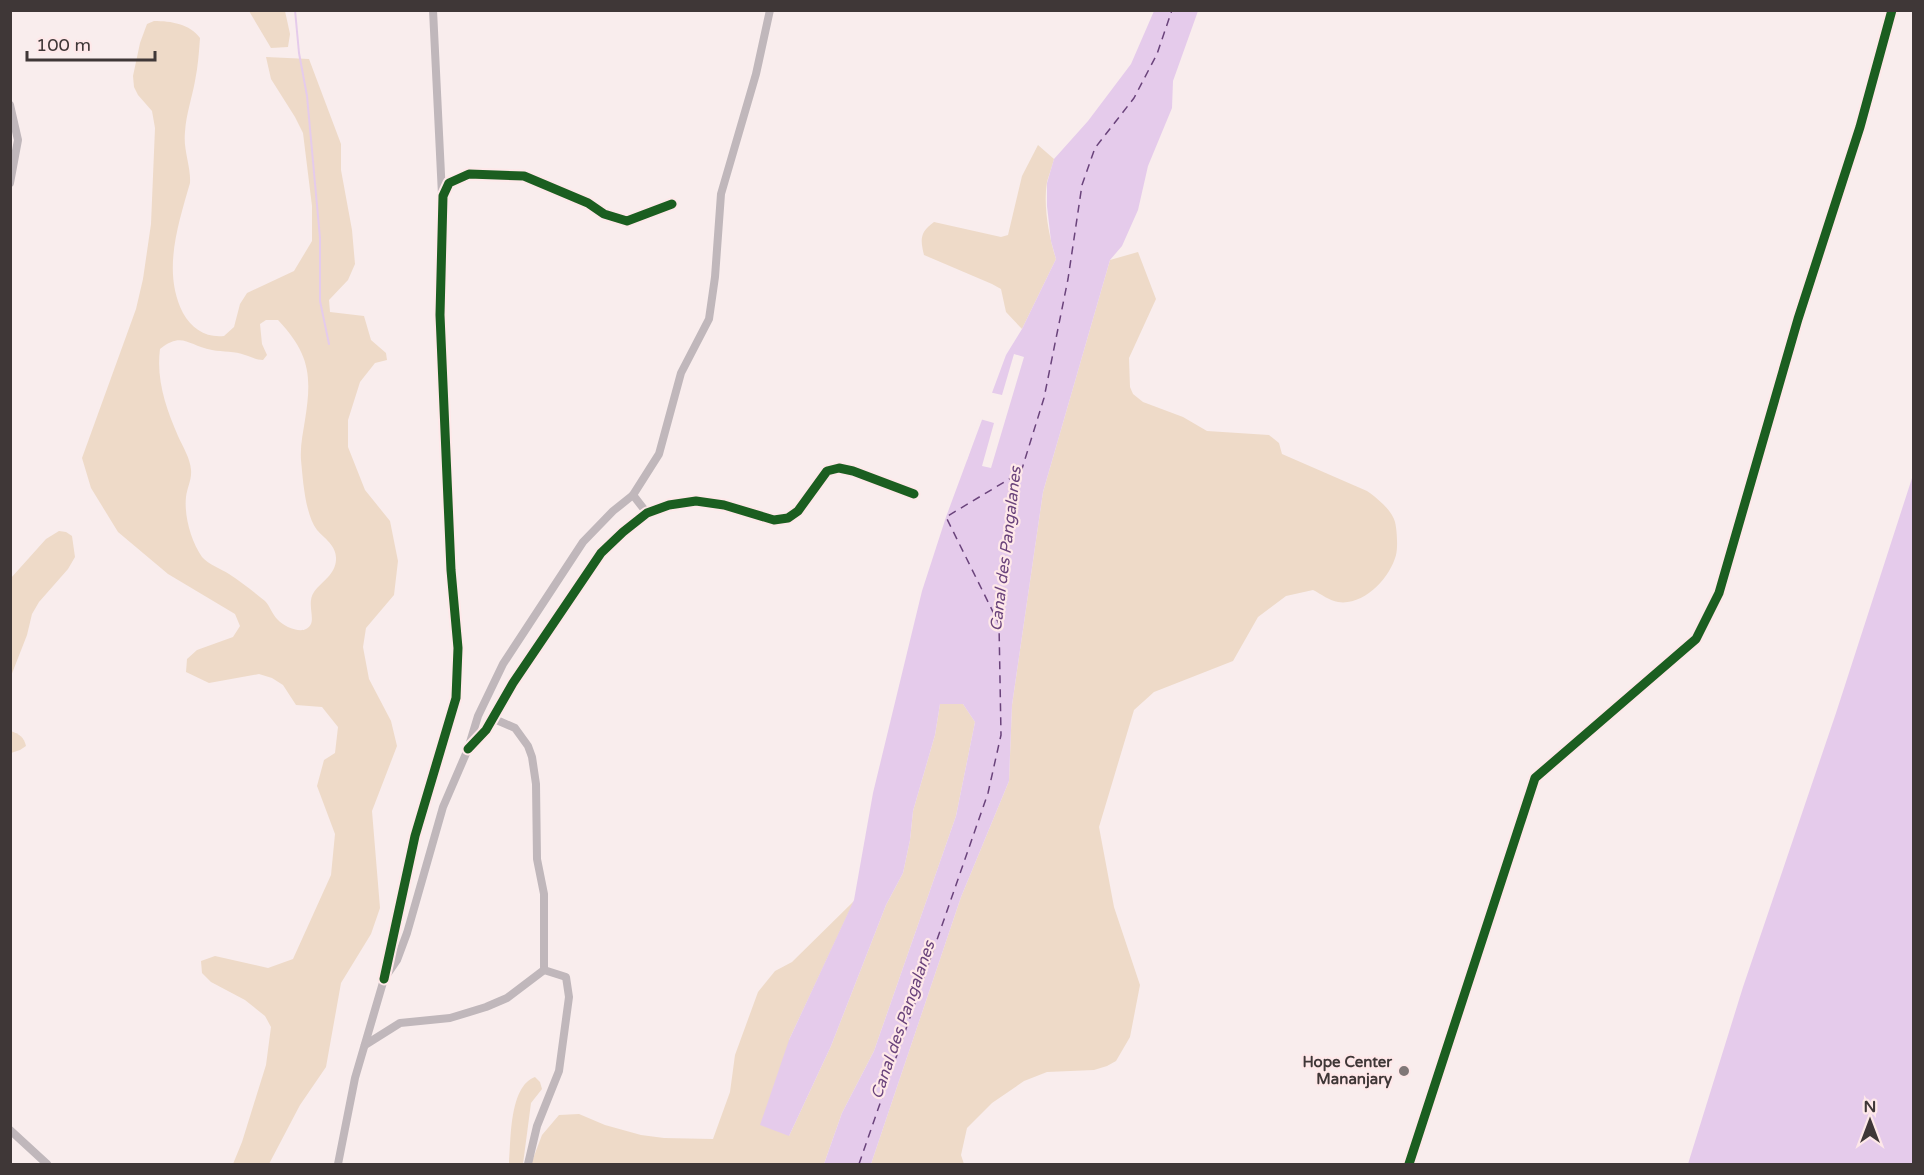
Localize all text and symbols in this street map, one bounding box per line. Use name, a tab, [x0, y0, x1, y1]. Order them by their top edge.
scale bar	[27, 24, 154, 62]
text: 100 m	[36, 34, 91, 56]
water label: Canal des Pangalanes	[986, 464, 1026, 632]
water label: Canal des Pangalanes	[867, 937, 940, 1102]
place label: Hope Center Mananjary	[1302, 1053, 1392, 1089]
marker: Hope Center Mananjary	[1397, 1064, 1411, 1078]
north arrow	[1840, 1091, 1900, 1151]
text: N	[1864, 1097, 1876, 1117]

